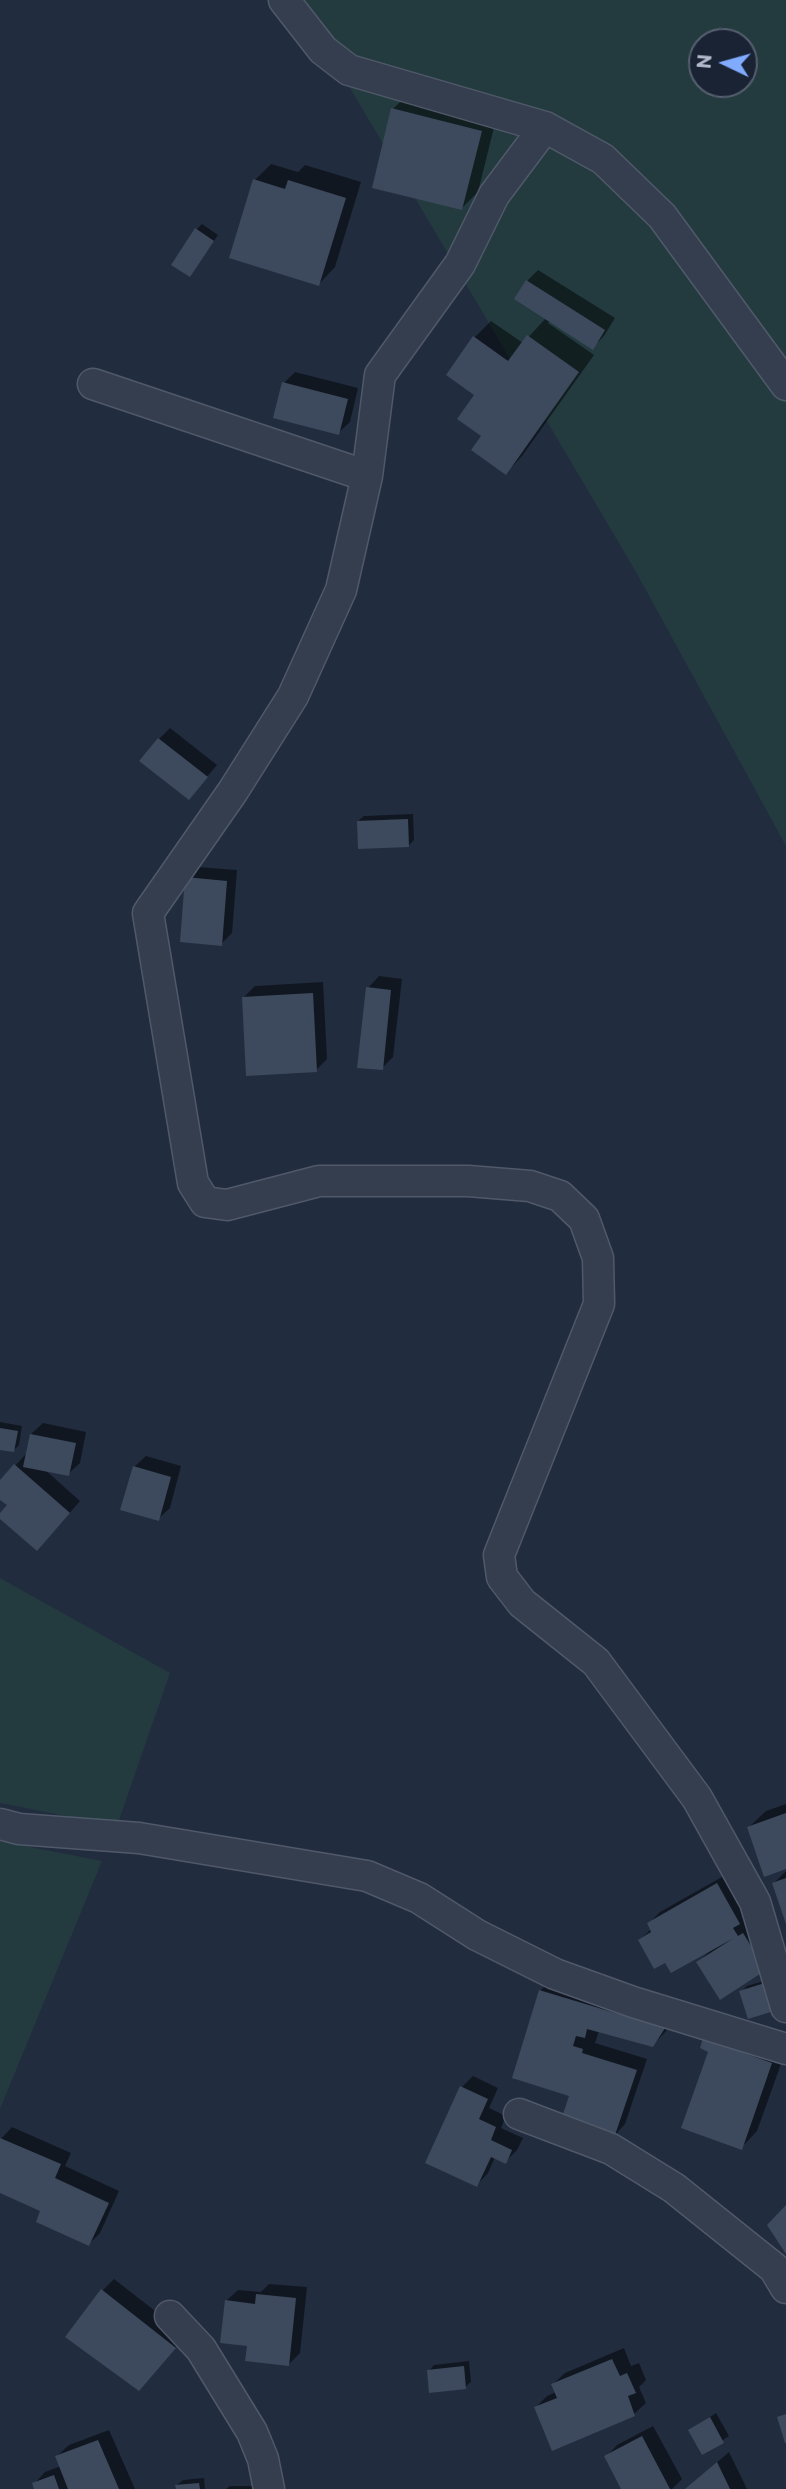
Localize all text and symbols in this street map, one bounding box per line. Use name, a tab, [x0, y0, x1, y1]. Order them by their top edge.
north arrow	[688, 28, 758, 98]
text: N	[691, 53, 716, 69]

